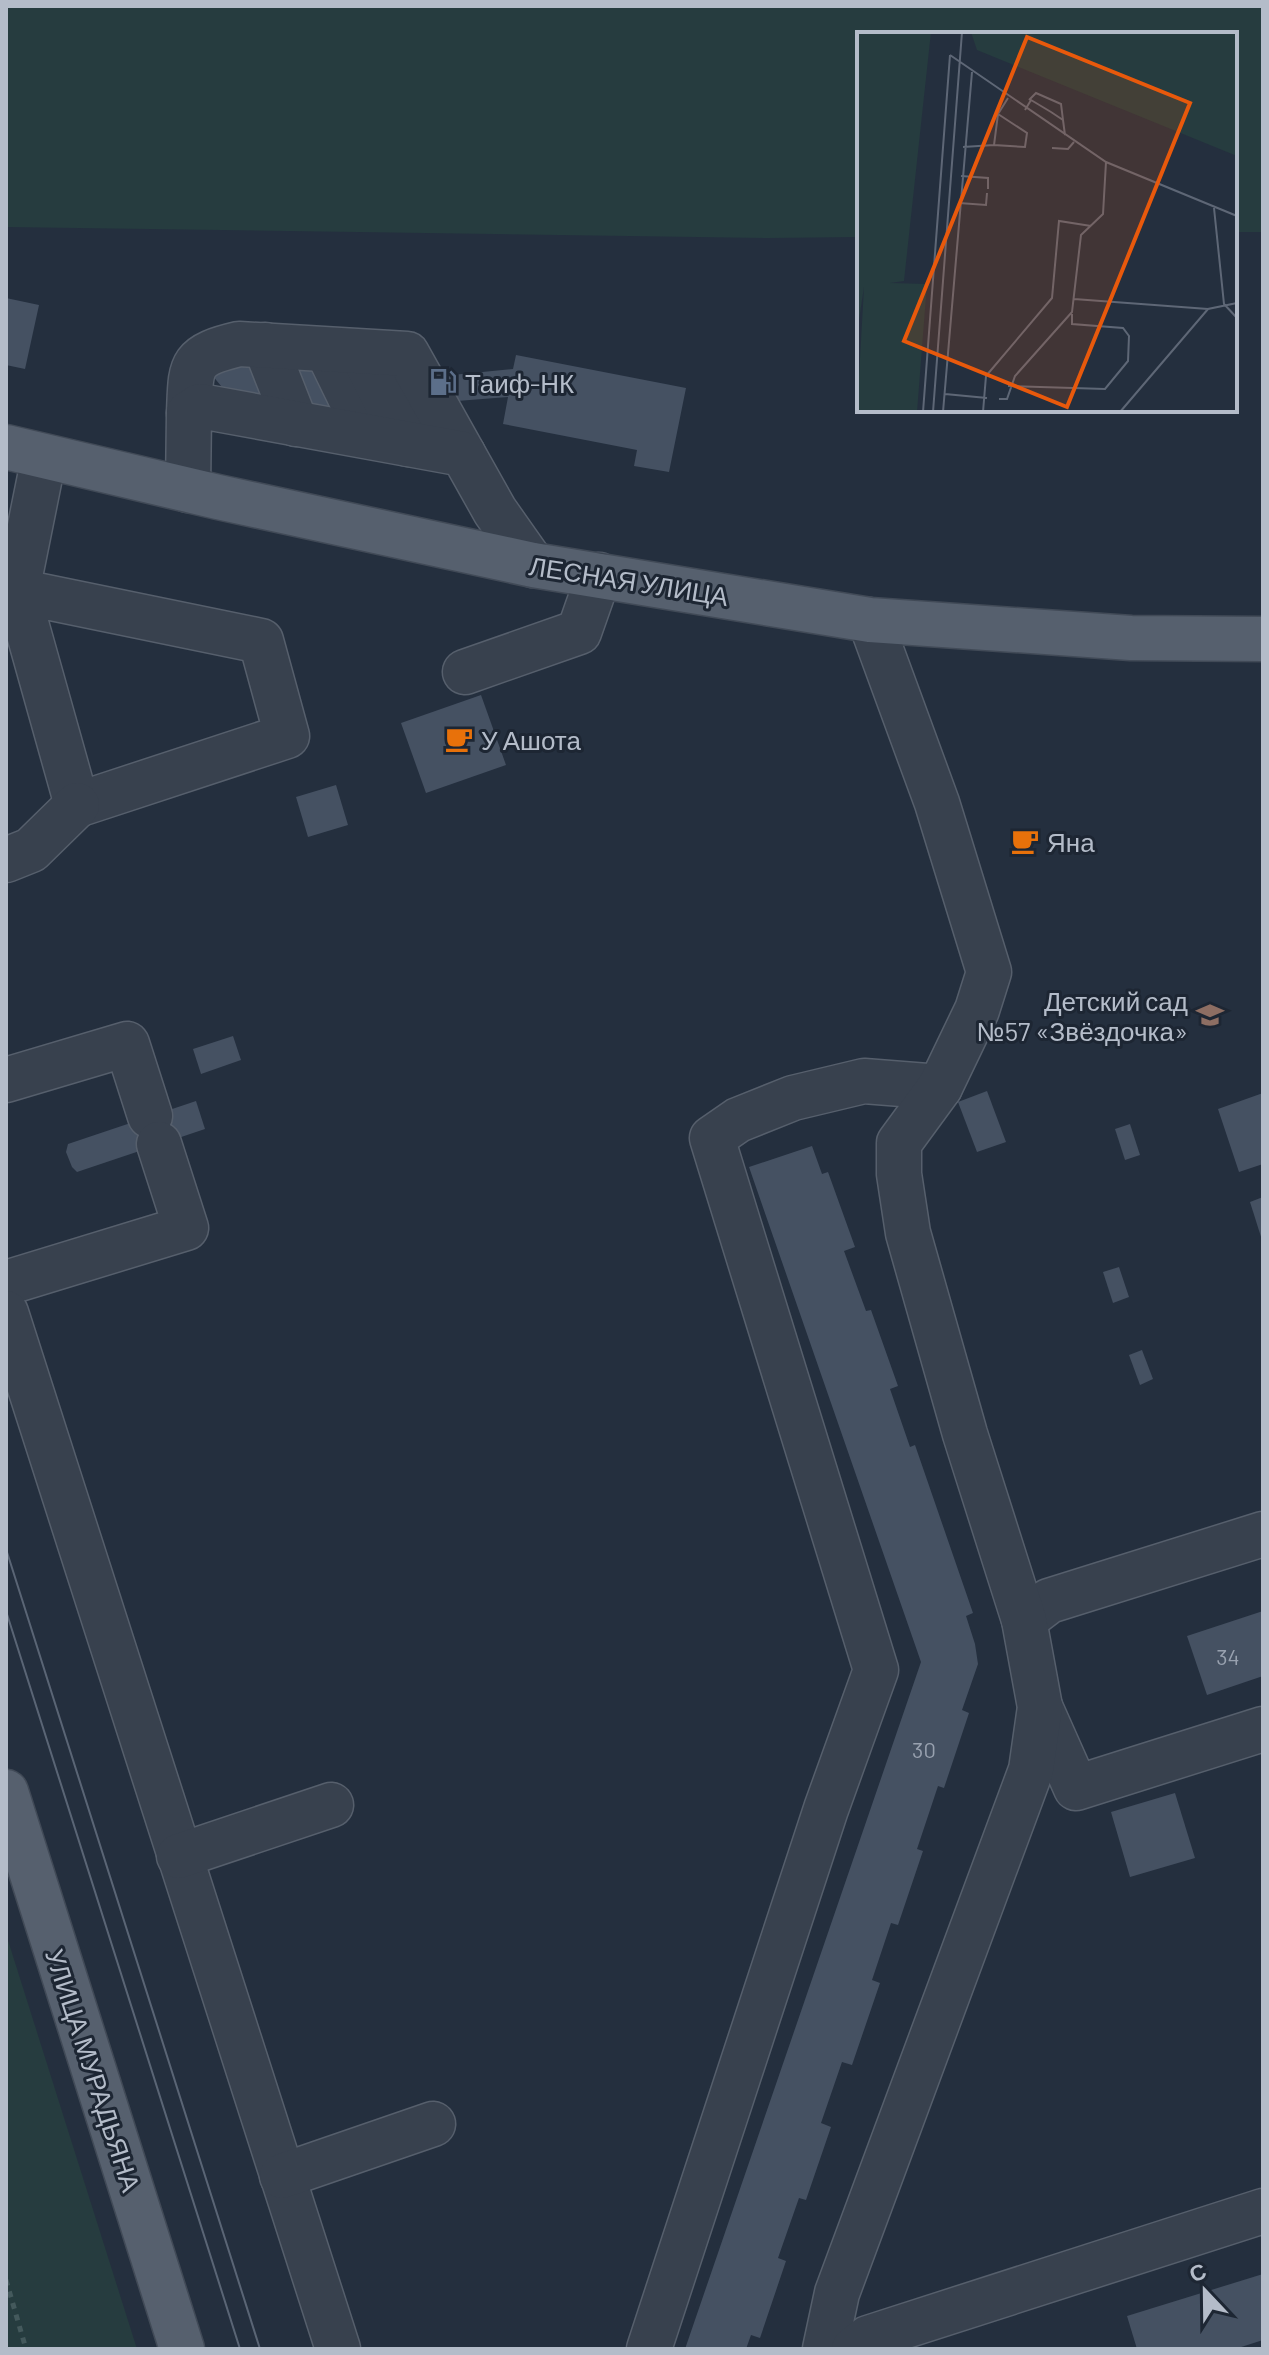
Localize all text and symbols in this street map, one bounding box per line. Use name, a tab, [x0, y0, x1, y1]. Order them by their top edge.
inset map	[857, 32, 1237, 412]
fuel station icon: Таиф-НК	[428, 367, 458, 397]
place label: Таиф-НК	[465, 367, 574, 398]
street label: ЛЕСНАЯ УЛИЦА	[527, 549, 731, 611]
cafe icon: У Ашота	[444, 724, 474, 754]
place label: У Ашота	[481, 724, 581, 755]
cafe icon: Яна	[1010, 826, 1040, 856]
place label: Яна	[1047, 826, 1095, 857]
place label: Детский сад №57 «Звёздочка»	[977, 985, 1188, 1046]
school or university icon: Детский сад №57 «Звёздочка»	[1195, 1000, 1225, 1030]
house number: 34	[1216, 1643, 1240, 1669]
house number: 30	[912, 1736, 936, 1762]
street label: УЛИЦА МУРАДЬЯНА	[40, 1945, 148, 2196]
north arrow	[1165, 2251, 1245, 2331]
text: С	[1185, 2256, 1209, 2287]

